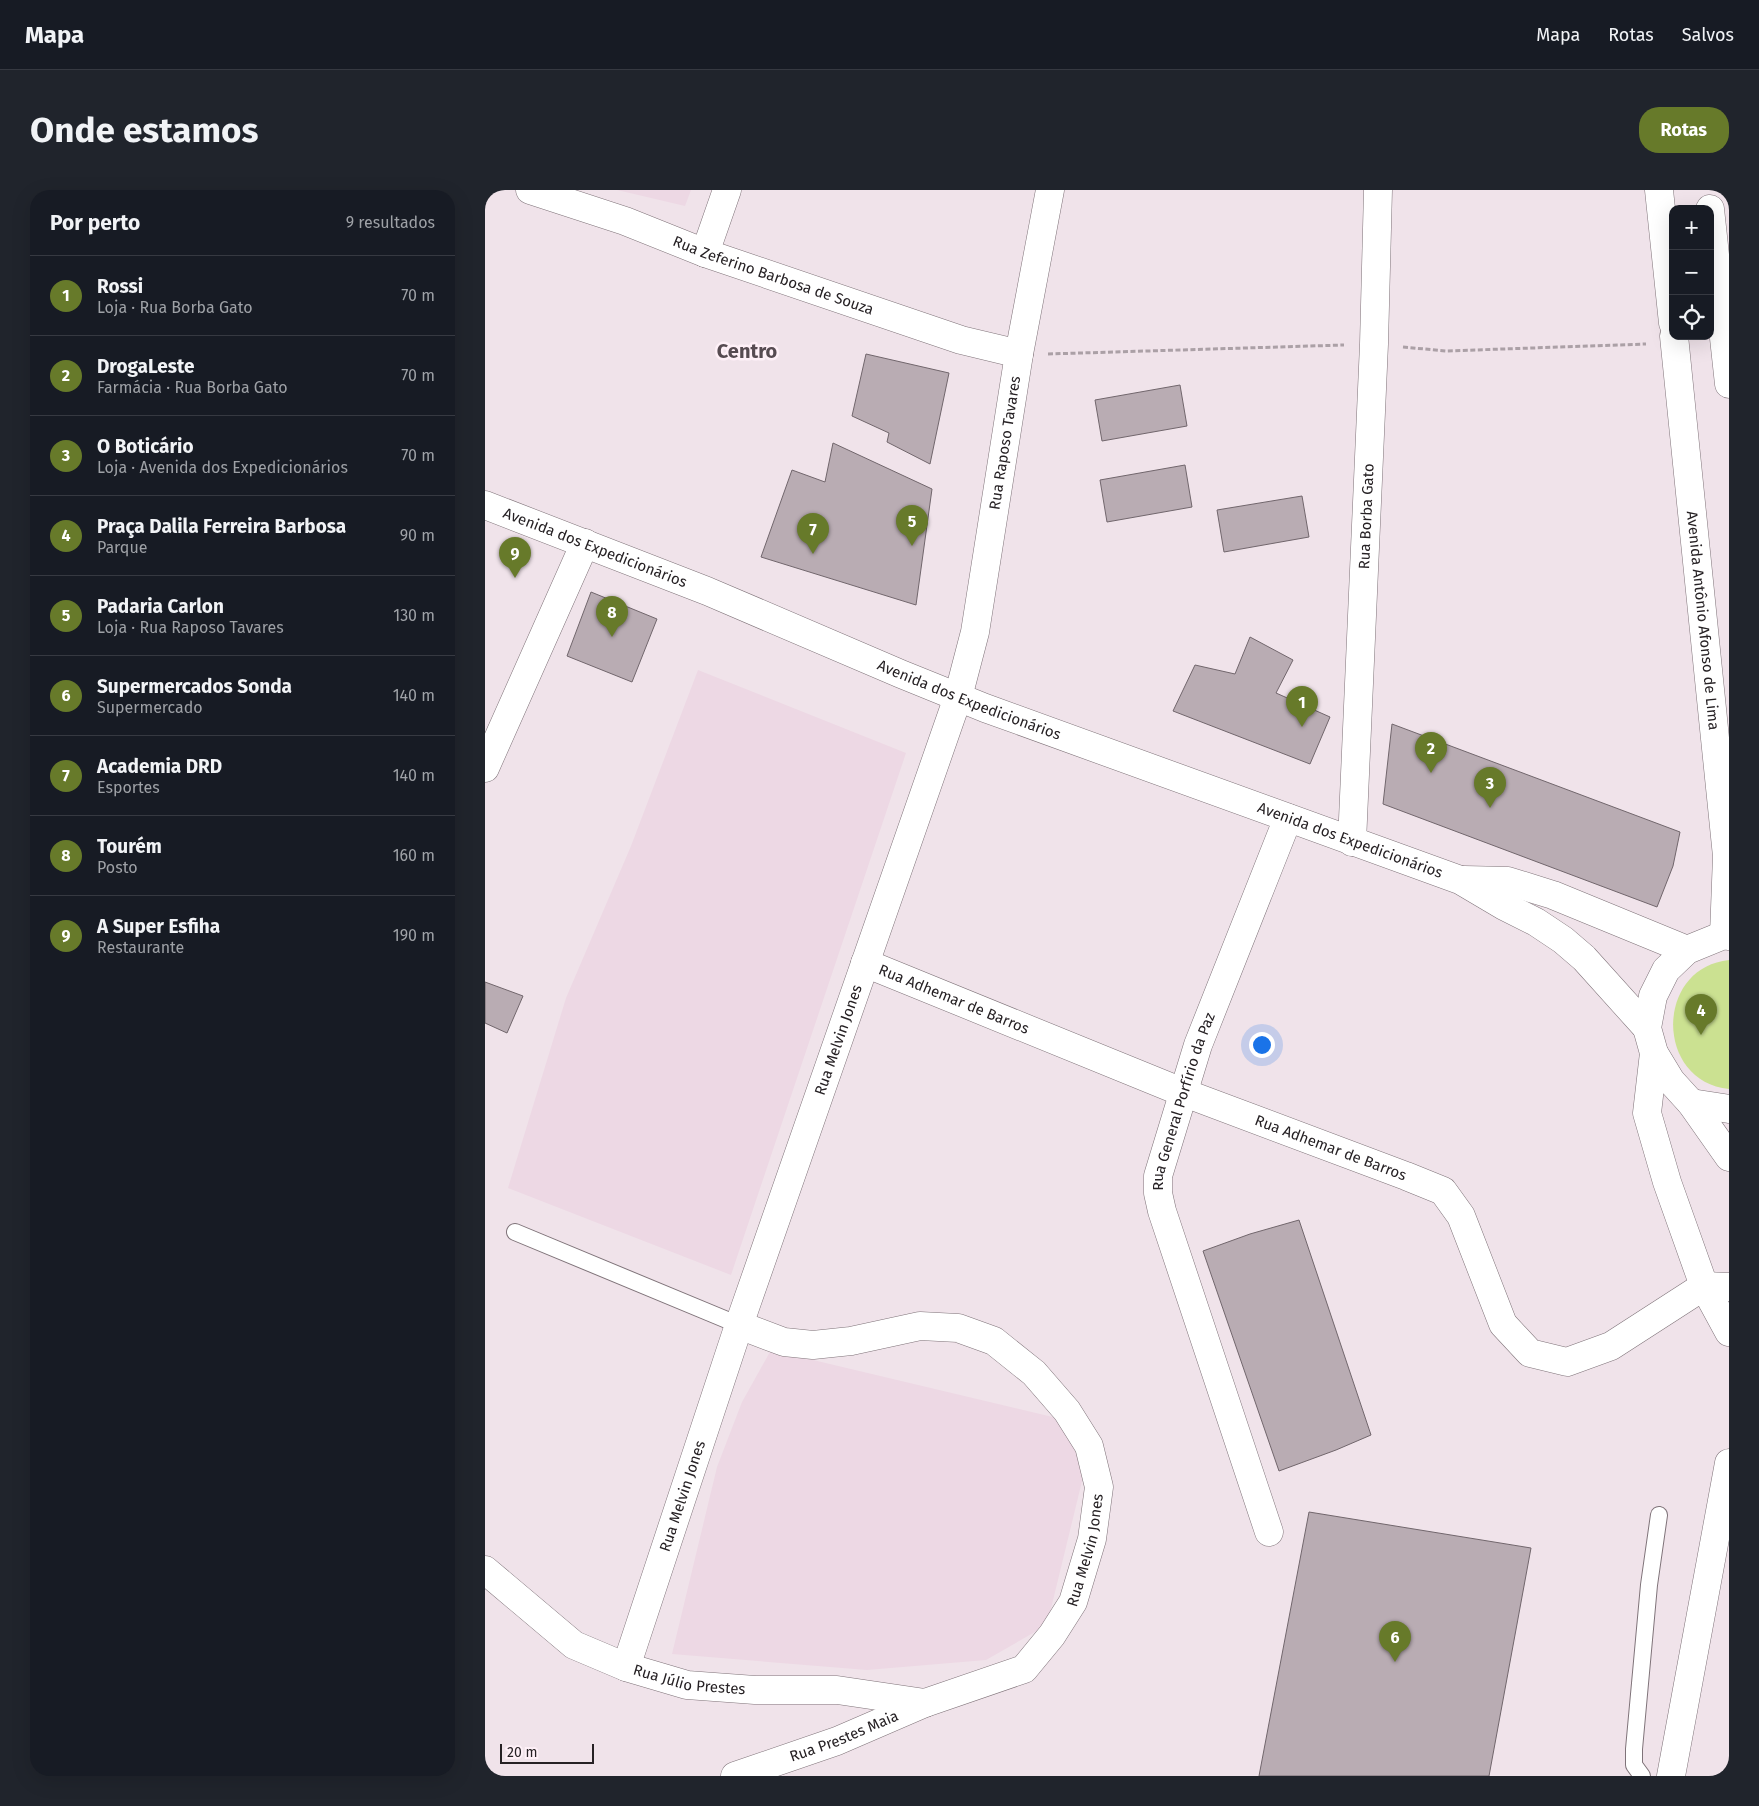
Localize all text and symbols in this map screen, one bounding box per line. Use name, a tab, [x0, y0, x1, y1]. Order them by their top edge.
text: Mapa	[25, 21, 84, 49]
text: Mapa	[1536, 24, 1580, 46]
text: Rotas	[1608, 24, 1654, 46]
text: Salvos	[1682, 24, 1734, 46]
button: Rotas	[1639, 107, 1729, 153]
text: Onde estamos	[30, 109, 258, 151]
map controls	[1669, 205, 1714, 340]
button: +	[1669, 205, 1714, 250]
text: Por perto	[50, 210, 140, 236]
text: 9 resultados	[346, 213, 435, 232]
street label: Rua Zeferino Barbosa de Souza	[670, 232, 876, 319]
button: −	[1669, 250, 1714, 295]
text: Rossi	[97, 275, 143, 298]
text: 1	[62, 286, 70, 305]
text: 70 m	[401, 286, 435, 305]
button: locate	[1669, 295, 1714, 340]
text: Loja · Rua Borba Gato	[97, 298, 253, 317]
district label: Centro	[717, 339, 778, 363]
text: DrogaLeste	[97, 355, 194, 378]
text: 2	[62, 366, 70, 385]
text: 70 m	[401, 366, 435, 385]
street label: Rua Raposo Tavares	[985, 375, 1024, 511]
text: Farmácia · Rua Borba Gato	[97, 378, 288, 397]
text: O Boticário	[97, 435, 194, 458]
text: 3	[62, 446, 70, 465]
text: 70 m	[401, 446, 435, 465]
text: Loja · Avenida dos Expedicionários	[97, 458, 348, 477]
street label: Rua Borba Gato	[1355, 463, 1378, 570]
street label: Avenida dos Expedicionários	[501, 504, 689, 591]
pin: 5	[896, 505, 928, 546]
street label: Avenida Antônio Afonso de Lima	[1683, 510, 1723, 731]
pin: 7	[797, 513, 829, 554]
text: Praça Dalila Ferreira Barbosa	[97, 515, 346, 538]
text: 4	[61, 526, 71, 545]
text: 90 m	[400, 526, 435, 545]
pin: 9	[499, 537, 531, 578]
text: Parque	[97, 538, 147, 557]
text: Padaria Carlon	[97, 595, 224, 618]
pin: 8	[596, 596, 628, 637]
text: 5	[62, 606, 70, 625]
text: 130 m	[393, 606, 435, 625]
text: Loja · Rua Raposo Tavares	[97, 618, 284, 637]
street label: Avenida dos Expedicionários	[875, 656, 1063, 744]
text: Supermercados Sonda	[97, 675, 292, 698]
text: 6	[61, 686, 71, 705]
text: 140 m	[393, 686, 435, 705]
pin: 1	[1286, 686, 1318, 727]
text: Supermercado	[97, 698, 203, 717]
pin: 2	[1415, 732, 1447, 773]
text: Academia DRD	[97, 755, 222, 778]
text: 7	[62, 766, 70, 785]
text: 140 m	[393, 766, 435, 785]
pin: 3	[1474, 767, 1506, 808]
text: Esportes	[97, 778, 160, 797]
street label: Avenida dos Expedicionários	[1255, 798, 1445, 882]
text: Tourém	[97, 835, 162, 858]
text: 8	[61, 846, 71, 865]
text: 160 m	[393, 846, 435, 865]
text: Posto	[97, 858, 138, 877]
text: A Super Esfiha	[97, 915, 220, 938]
text: 9	[62, 926, 70, 945]
text: 190 m	[393, 926, 435, 945]
text: Restaurante	[97, 938, 184, 957]
street label: Rua Adhemar de Barros	[876, 961, 1032, 1038]
street label: Rua Melvin Jones	[811, 982, 866, 1098]
pin: 4	[1685, 994, 1717, 1035]
street label: Rua General Porfírio da Paz	[1149, 1010, 1219, 1191]
your location	[1249, 1032, 1275, 1058]
street label: Rua Adhemar de Barros	[1252, 1111, 1409, 1184]
street label: Rua Melvin Jones	[656, 1438, 709, 1554]
street label: Rua Melvin Jones	[1063, 1493, 1107, 1609]
pin: 6	[1379, 1621, 1411, 1662]
street label: Rua Júlio Prestes	[631, 1661, 746, 1698]
street label: Rua Prestes Maia	[787, 1707, 901, 1766]
scale bar	[500, 1741, 594, 1764]
text: 20 m	[507, 1744, 537, 1761]

